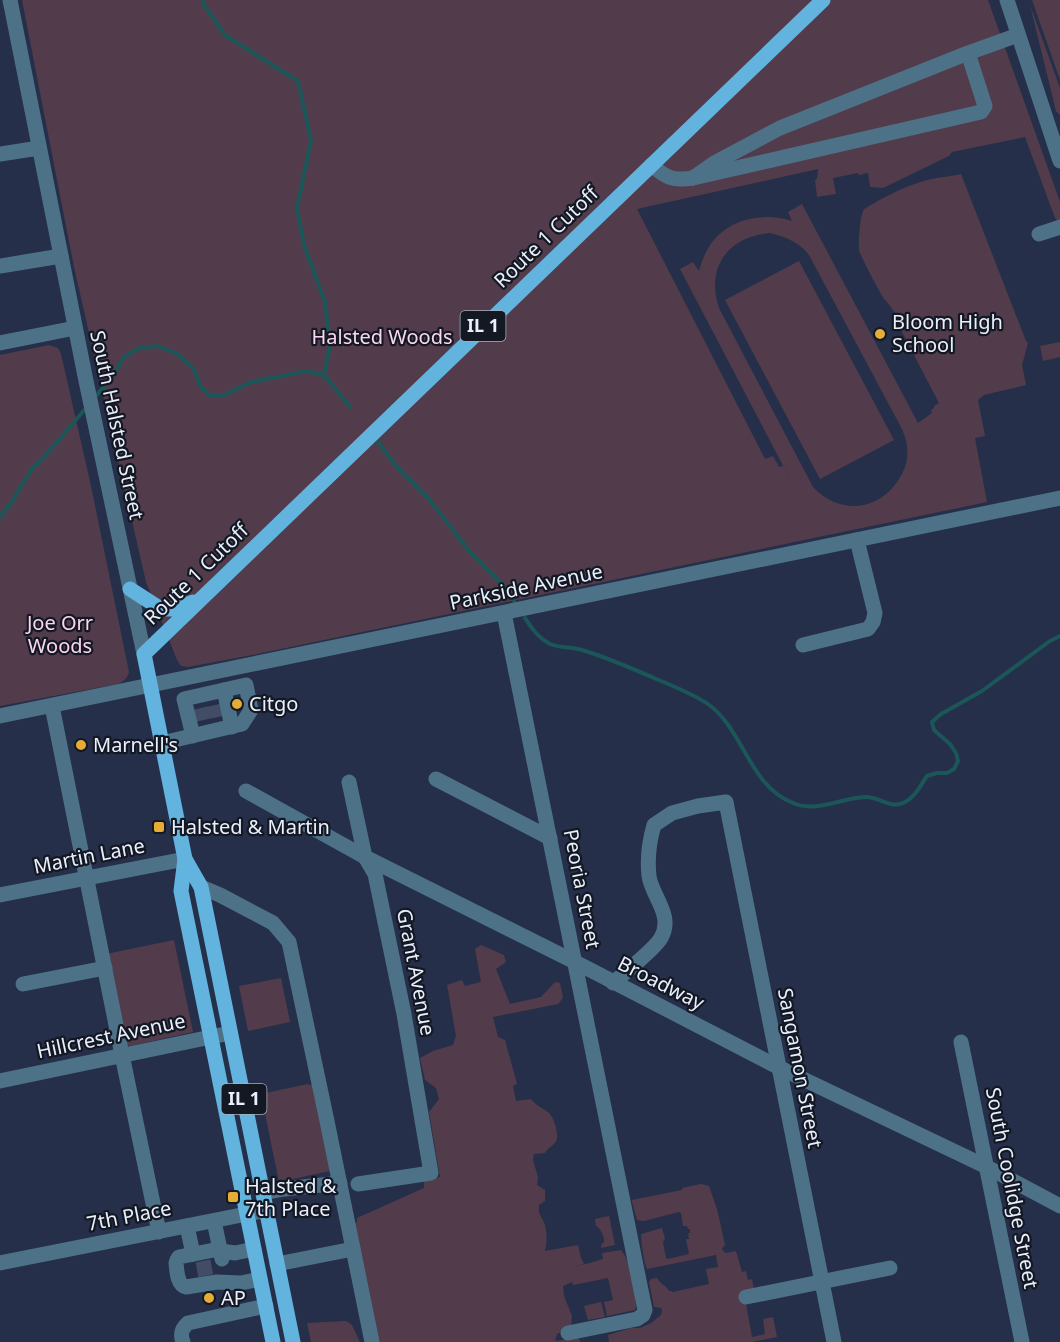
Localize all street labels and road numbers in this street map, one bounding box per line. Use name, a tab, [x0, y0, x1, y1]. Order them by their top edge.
street label: Route 1 Cutoff	[488, 179, 605, 293]
road number: IL 1	[460, 311, 506, 341]
street label: South Halsted Street	[84, 328, 151, 522]
street label: Route 1 Cutoff	[138, 516, 255, 630]
street label: Parkside Avenue	[447, 557, 605, 616]
street label: Peoria Street	[558, 827, 607, 951]
street label: Martin Lane	[31, 831, 147, 880]
street label: Grant Avenue	[391, 906, 442, 1038]
street label: Broadway	[613, 949, 710, 1016]
street label: Sangamon Street	[772, 986, 829, 1150]
street label: Hillcrest Avenue	[34, 1007, 188, 1064]
road number: IL 1	[222, 1084, 266, 1114]
street label: South Coolidge Street	[980, 1085, 1045, 1291]
street label: 7th Place	[84, 1194, 173, 1237]

